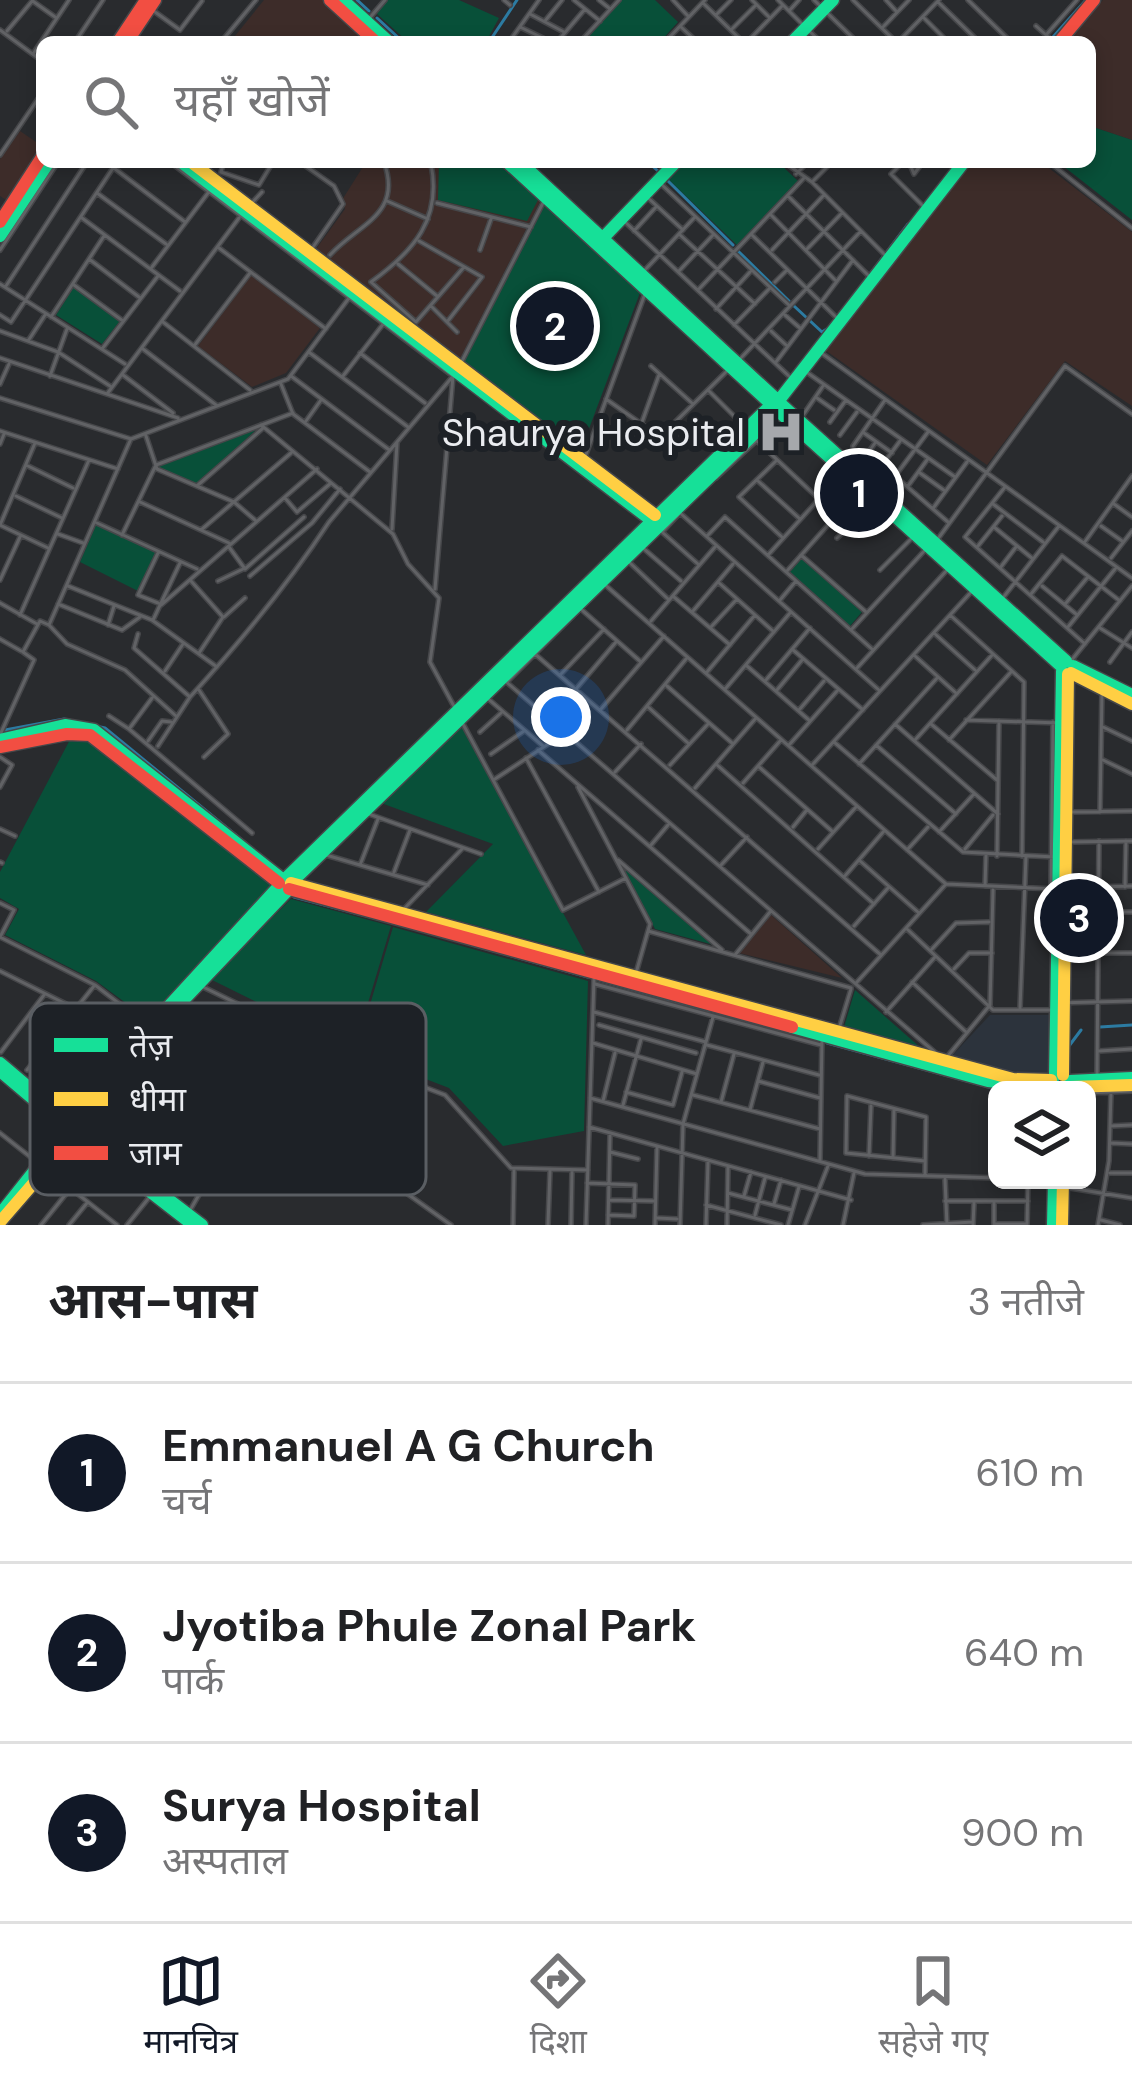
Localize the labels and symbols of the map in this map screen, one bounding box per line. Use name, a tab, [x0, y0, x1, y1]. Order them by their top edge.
pin: 2	[516, 281, 594, 371]
place label: Shaurya Hospital	[442, 407, 745, 458]
hospital icon: Shaurya Hospital	[756, 407, 806, 457]
pin: 1	[820, 448, 898, 538]
your location	[531, 687, 591, 747]
pin: 3	[1040, 873, 1118, 963]
legend	[30, 1003, 426, 1195]
text: तेज़	[129, 1024, 173, 1067]
text: धीमा	[129, 1078, 188, 1121]
text: जाम	[129, 1132, 183, 1175]

